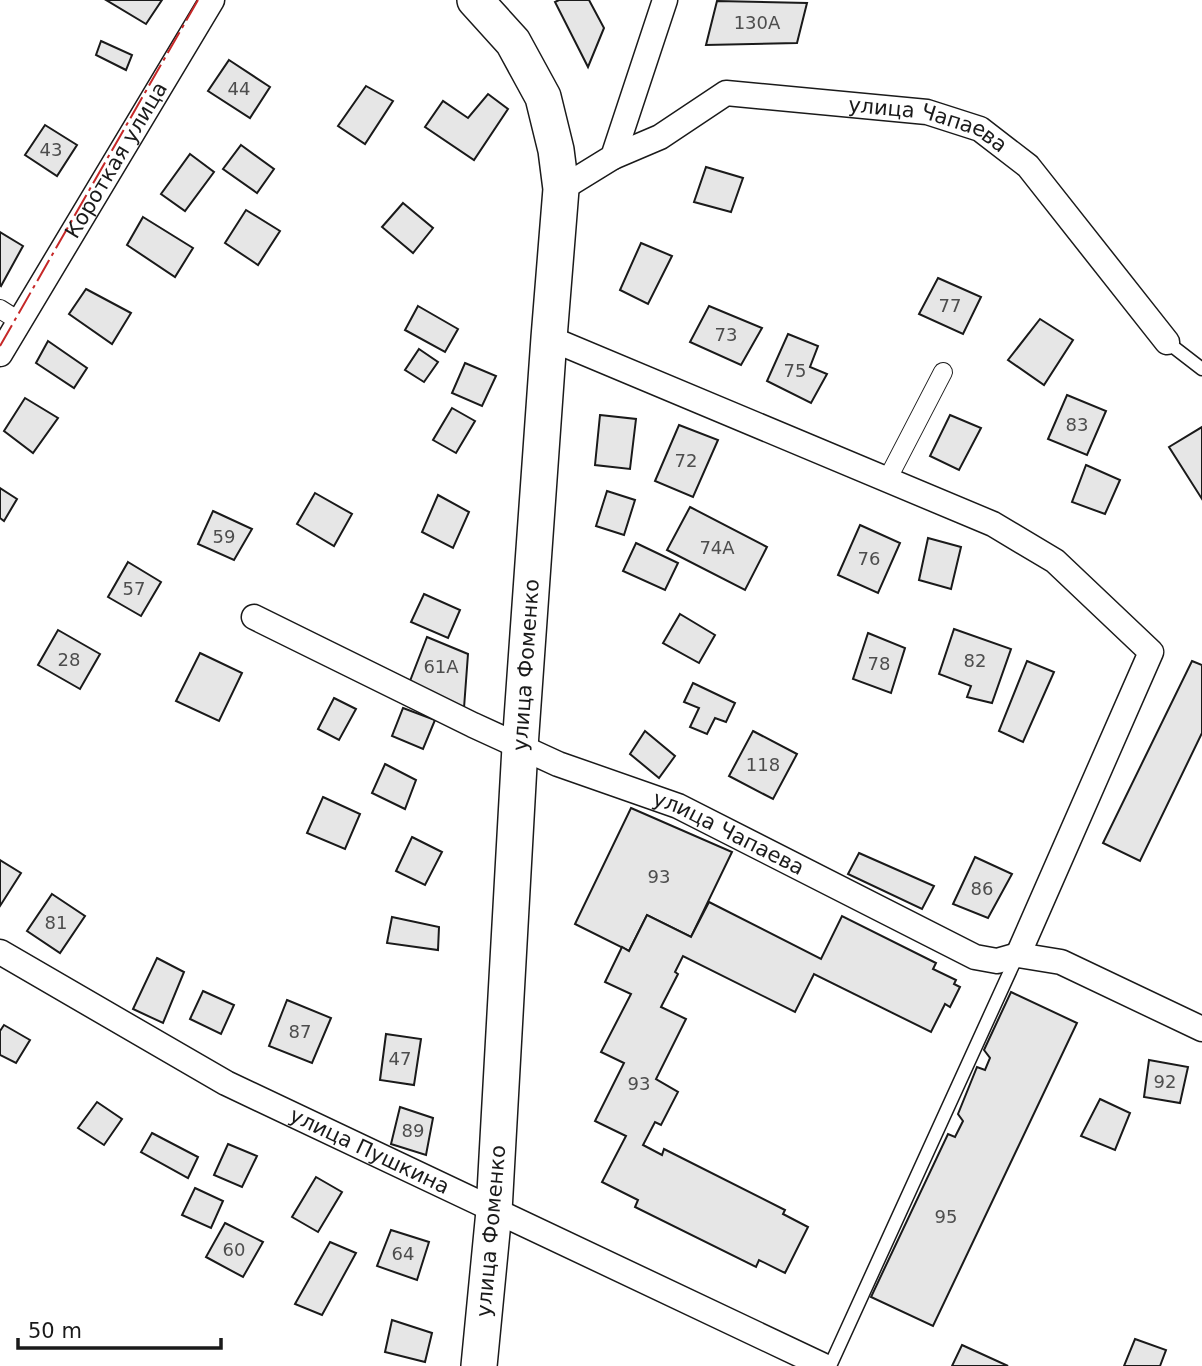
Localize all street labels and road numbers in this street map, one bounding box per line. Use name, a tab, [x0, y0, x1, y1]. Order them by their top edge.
street label: Короткая улица	[60, 78, 172, 243]
street label: улица Чапаева	[847, 93, 1012, 157]
street label: улица Фоменко	[508, 578, 544, 752]
street label: улица Чапаева	[650, 786, 808, 880]
street label: улица Пушкина	[286, 1103, 453, 1199]
street label: улица Фоменко	[472, 1144, 510, 1318]

